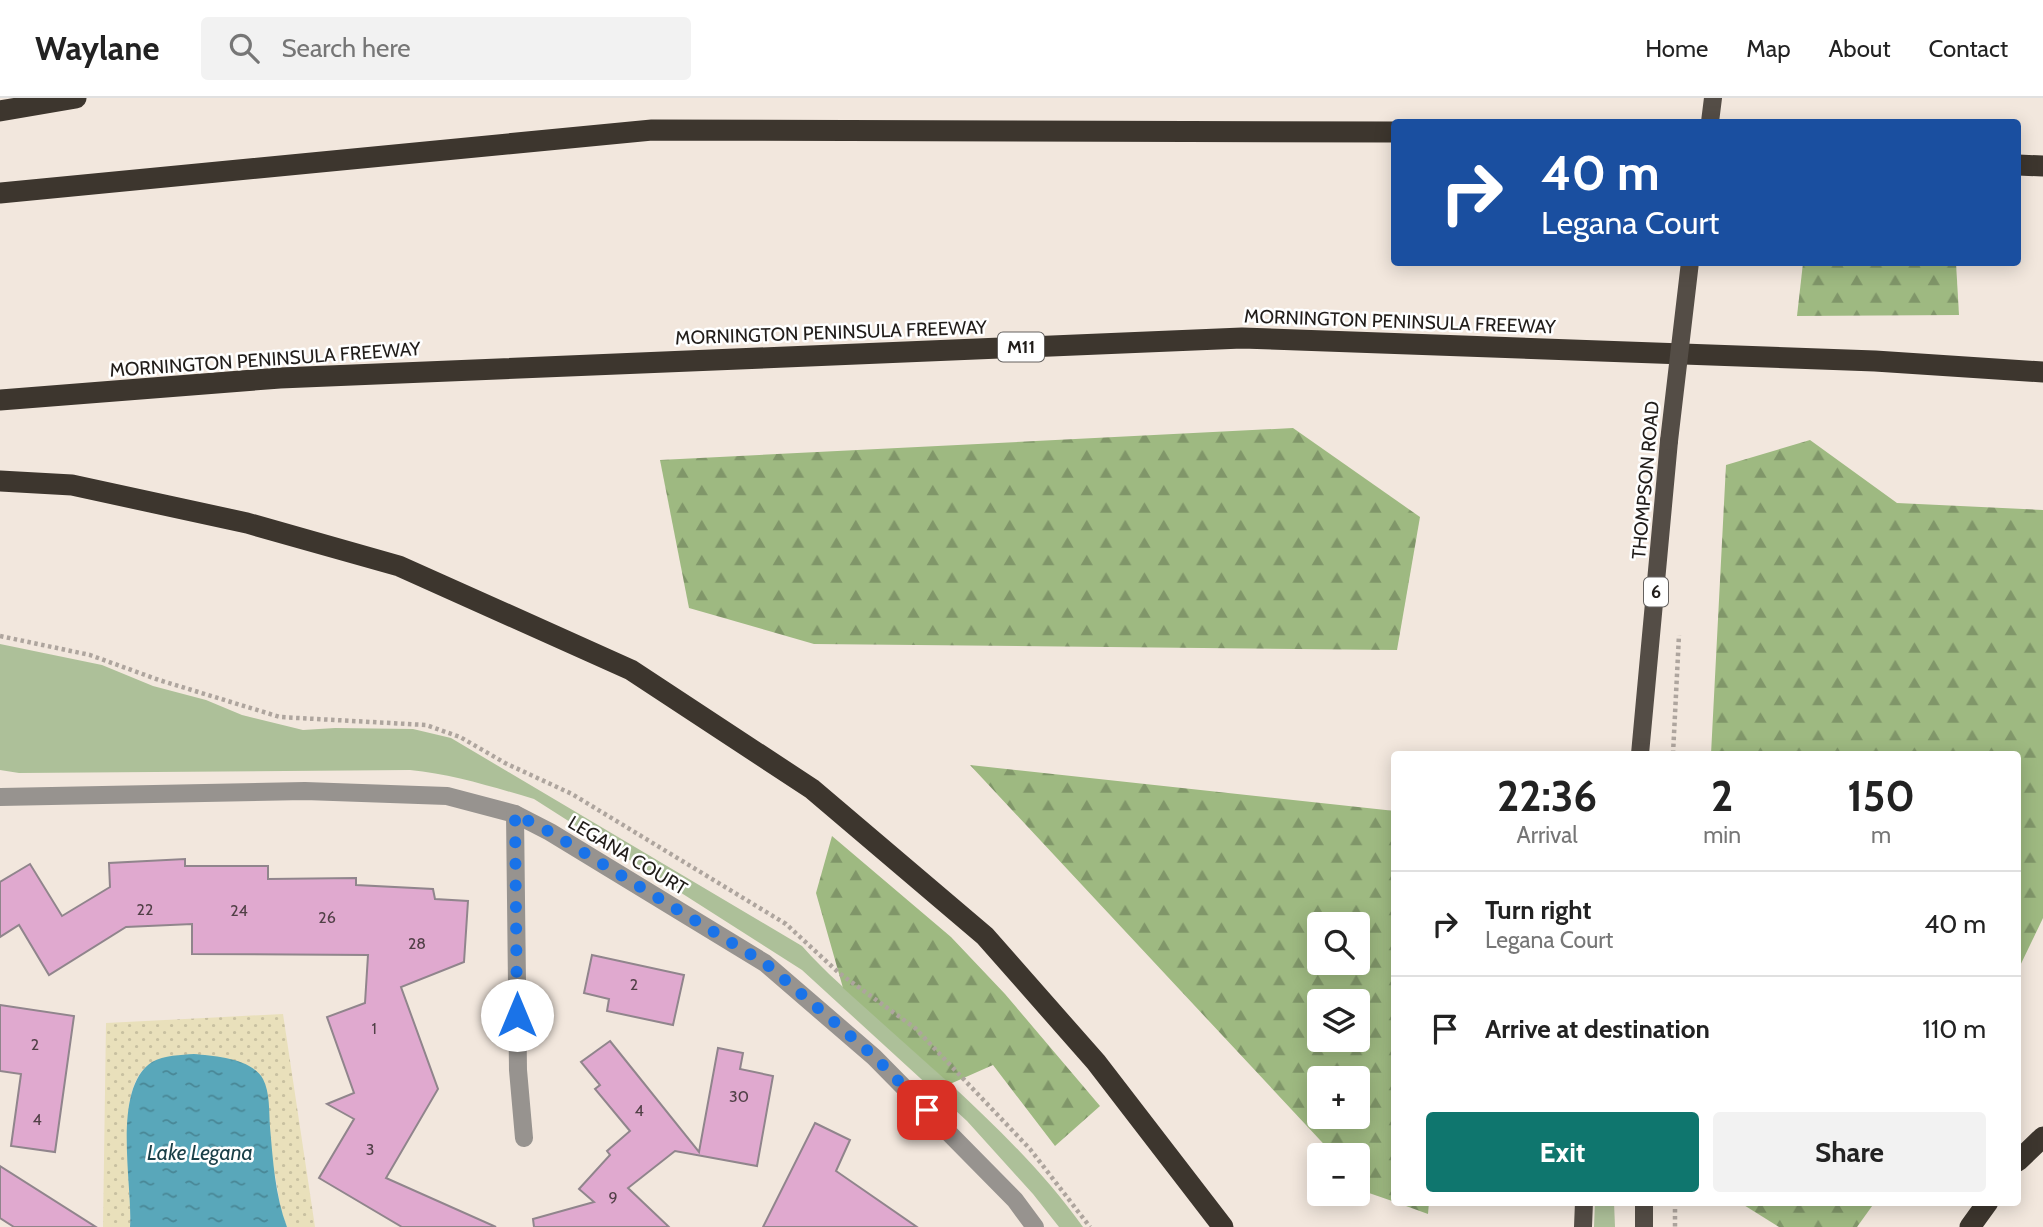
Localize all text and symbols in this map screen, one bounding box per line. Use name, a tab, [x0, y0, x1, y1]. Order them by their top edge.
search box	[201, 17, 691, 80]
text: Waylane	[35, 28, 159, 68]
icon: search	[225, 29, 263, 67]
text: Search here	[281, 32, 411, 64]
text: Home	[1645, 34, 1708, 63]
text: Map	[1746, 34, 1791, 63]
text: About	[1829, 34, 1891, 63]
text: Contact	[1929, 34, 2008, 63]
text: 40 m	[1541, 143, 1660, 202]
icon: right	[1426, 147, 1517, 238]
text: Legana Court	[1541, 203, 1719, 242]
street label: MORNINGTON PENINSULA FREEWAY	[1244, 305, 1556, 338]
street label: MORNINGTON PENINSULA FREEWAY	[675, 316, 988, 349]
road number: M11	[998, 332, 1044, 362]
street label: MORNINGTON PENINSULA FREEWAY	[109, 337, 422, 382]
street label: THOMPSON ROAD	[1627, 400, 1664, 560]
road number: 6	[1644, 578, 1668, 606]
text: 22:36	[1497, 770, 1597, 822]
text: 2	[1711, 770, 1733, 822]
text: 150	[1847, 770, 1915, 822]
street label: LEGANA COURT	[564, 811, 691, 900]
text: Arrival	[1516, 821, 1578, 849]
text: min	[1703, 821, 1741, 849]
text: m	[1871, 821, 1891, 849]
text: Turn right	[1485, 894, 1591, 926]
house number: 22	[137, 900, 153, 919]
house number: 24	[230, 901, 248, 920]
icon: right	[1426, 905, 1464, 943]
house number: 26	[318, 908, 336, 927]
text: 40 m	[1924, 908, 1986, 940]
map controls	[1307, 912, 1370, 1206]
button: search	[1307, 912, 1370, 975]
text: Legana Court	[1485, 926, 1613, 954]
house number: 28	[408, 934, 426, 953]
house number: 2	[630, 975, 638, 994]
position arrow	[480, 978, 554, 1052]
button: layers	[1307, 989, 1370, 1052]
icon: arrive	[1426, 1010, 1464, 1048]
text: Arrive at destination	[1485, 1013, 1710, 1045]
text: 110 m	[1922, 1013, 1986, 1045]
house number: 1	[371, 1019, 377, 1038]
house number: 2	[31, 1035, 39, 1054]
button: +	[1307, 1066, 1370, 1129]
pin	[897, 1080, 957, 1140]
house number: 30	[729, 1087, 749, 1106]
icon: arrive	[908, 1091, 946, 1129]
house number: 4	[634, 1101, 644, 1120]
house number: 4	[32, 1110, 42, 1129]
button: Exit	[1426, 1112, 1699, 1192]
button: Share	[1713, 1112, 1986, 1192]
water label: Lake Legana	[147, 1140, 253, 1165]
house number: 3	[366, 1140, 374, 1159]
button: −	[1307, 1143, 1370, 1206]
house number: 9	[608, 1188, 618, 1207]

